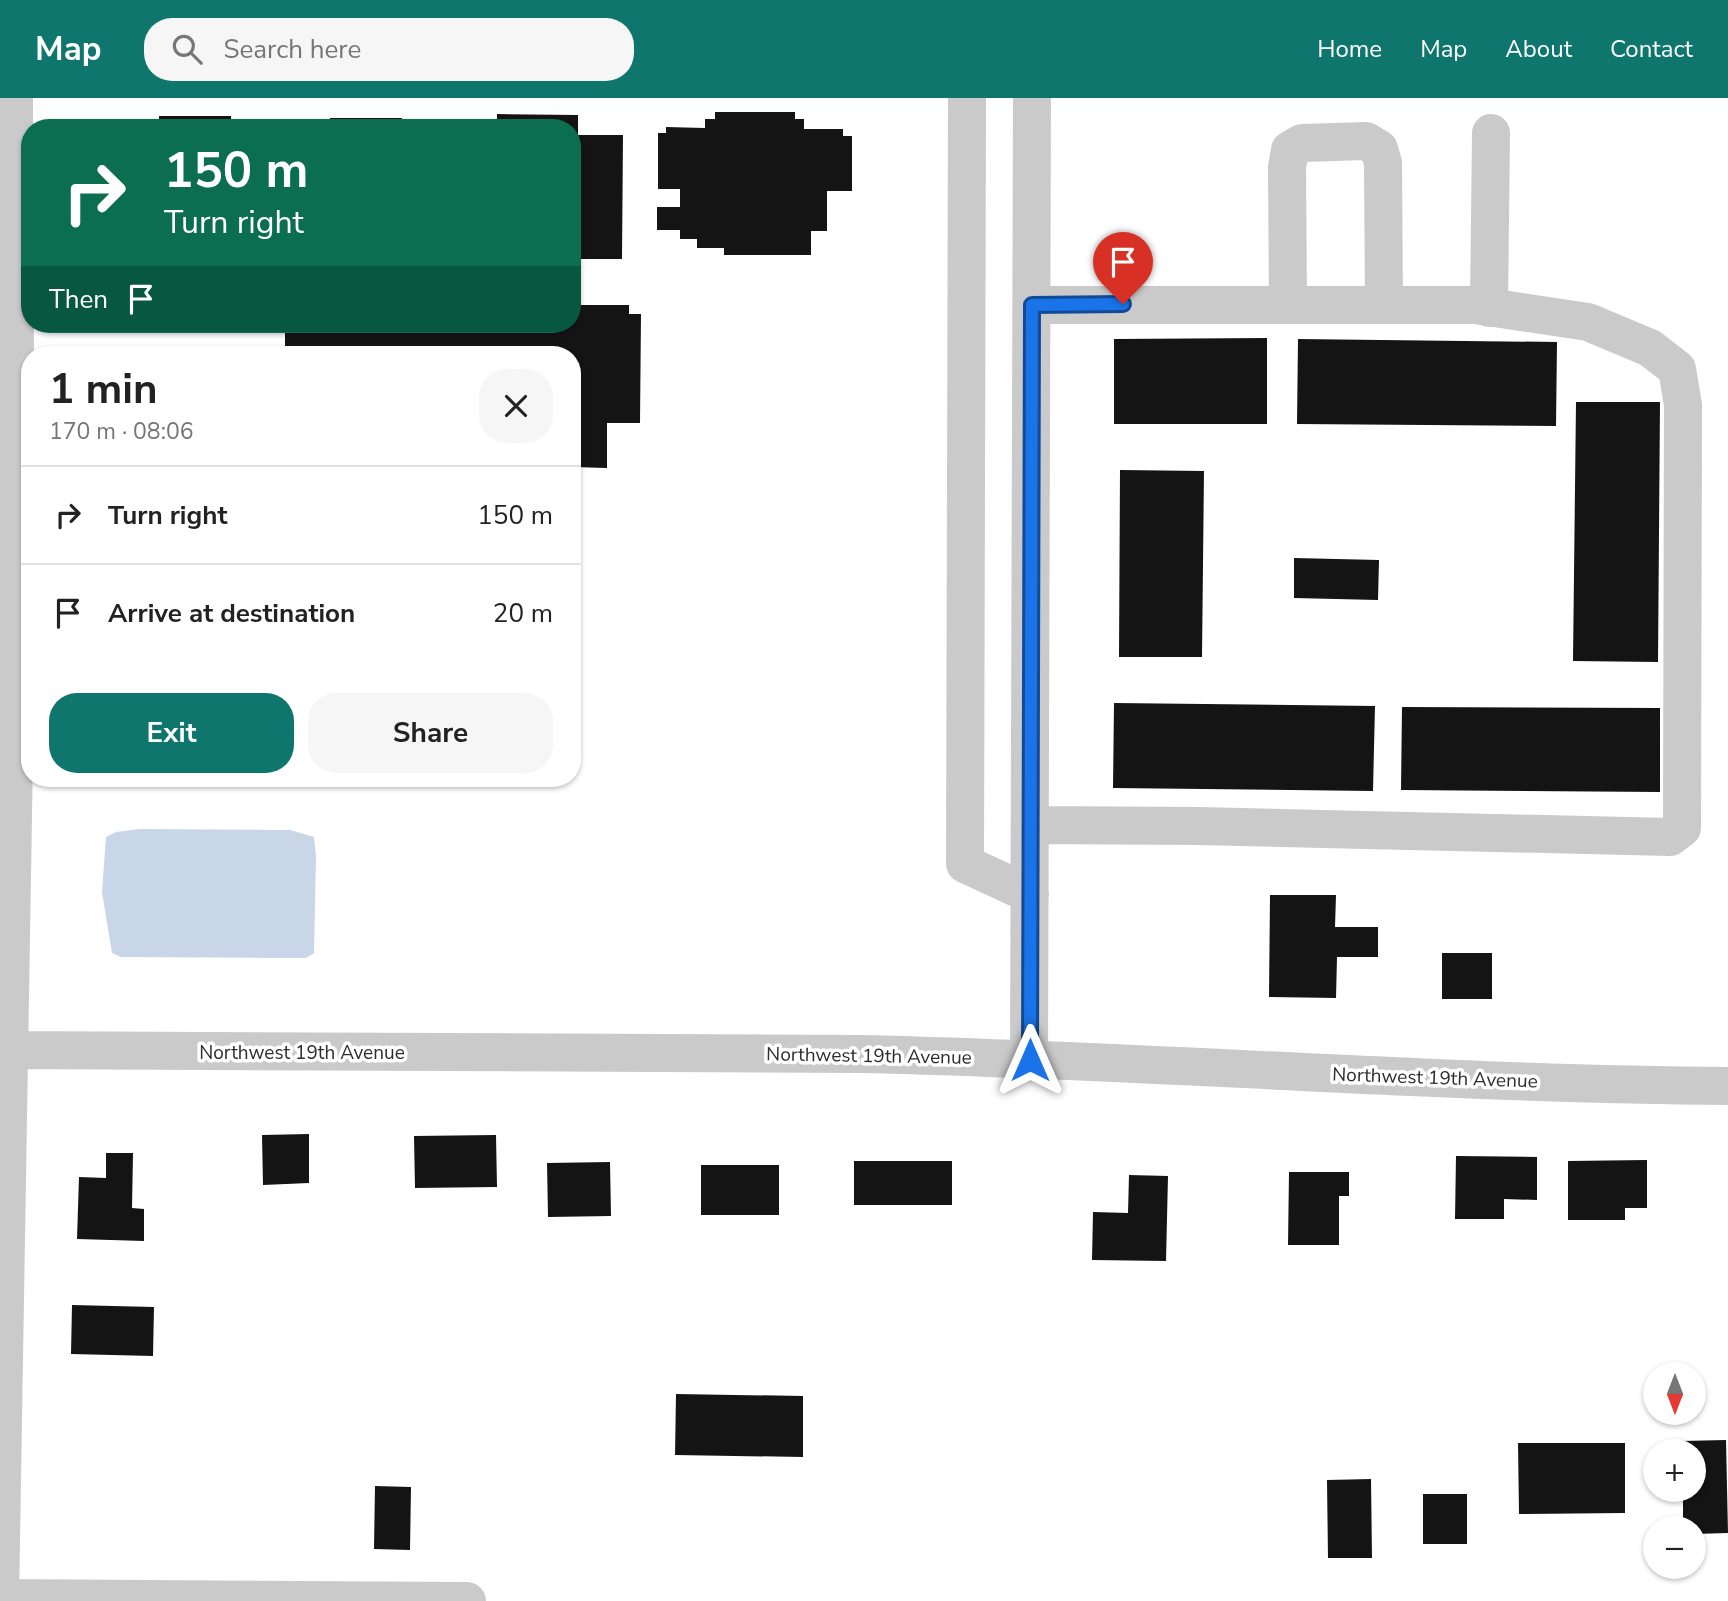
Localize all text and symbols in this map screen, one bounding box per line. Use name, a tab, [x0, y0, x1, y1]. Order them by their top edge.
search box	[144, 18, 634, 81]
text: Map	[35, 27, 102, 72]
icon: search	[168, 30, 206, 68]
text: Search here	[224, 32, 361, 67]
text: Home	[1317, 33, 1382, 65]
text: Map	[1420, 33, 1467, 65]
text: About	[1505, 33, 1572, 65]
text: Contact	[1610, 33, 1693, 65]
text: 150 m	[164, 137, 308, 204]
icon: right	[49, 147, 140, 238]
text: Turn right	[164, 201, 304, 244]
pin	[1093, 232, 1153, 304]
icon: arrive	[1104, 243, 1142, 281]
icon: arrive	[122, 280, 160, 318]
text: Then	[49, 282, 108, 317]
text: 1 min	[49, 361, 158, 418]
button: close	[479, 369, 553, 443]
text: 170 m · 08:06	[49, 416, 194, 447]
icon: right	[49, 496, 87, 534]
text: Turn right	[108, 498, 227, 533]
text: 150 m	[477, 498, 553, 533]
icon: arrive	[49, 594, 87, 632]
text: Arrive at destination	[108, 596, 355, 631]
text: 20 m	[493, 596, 553, 631]
button: Exit	[49, 693, 294, 773]
button: Share	[308, 693, 553, 773]
position arrow	[993, 1023, 1067, 1097]
street label: Northwest 19th Avenue	[199, 1040, 405, 1066]
street label: Northwest 19th Avenue	[766, 1041, 972, 1071]
street label: Northwest 19th Avenue	[1332, 1061, 1538, 1095]
north arrow	[1643, 1362, 1706, 1424]
map controls	[1643, 1362, 1706, 1579]
button: +	[1643, 1439, 1706, 1502]
button: −	[1643, 1516, 1706, 1579]

